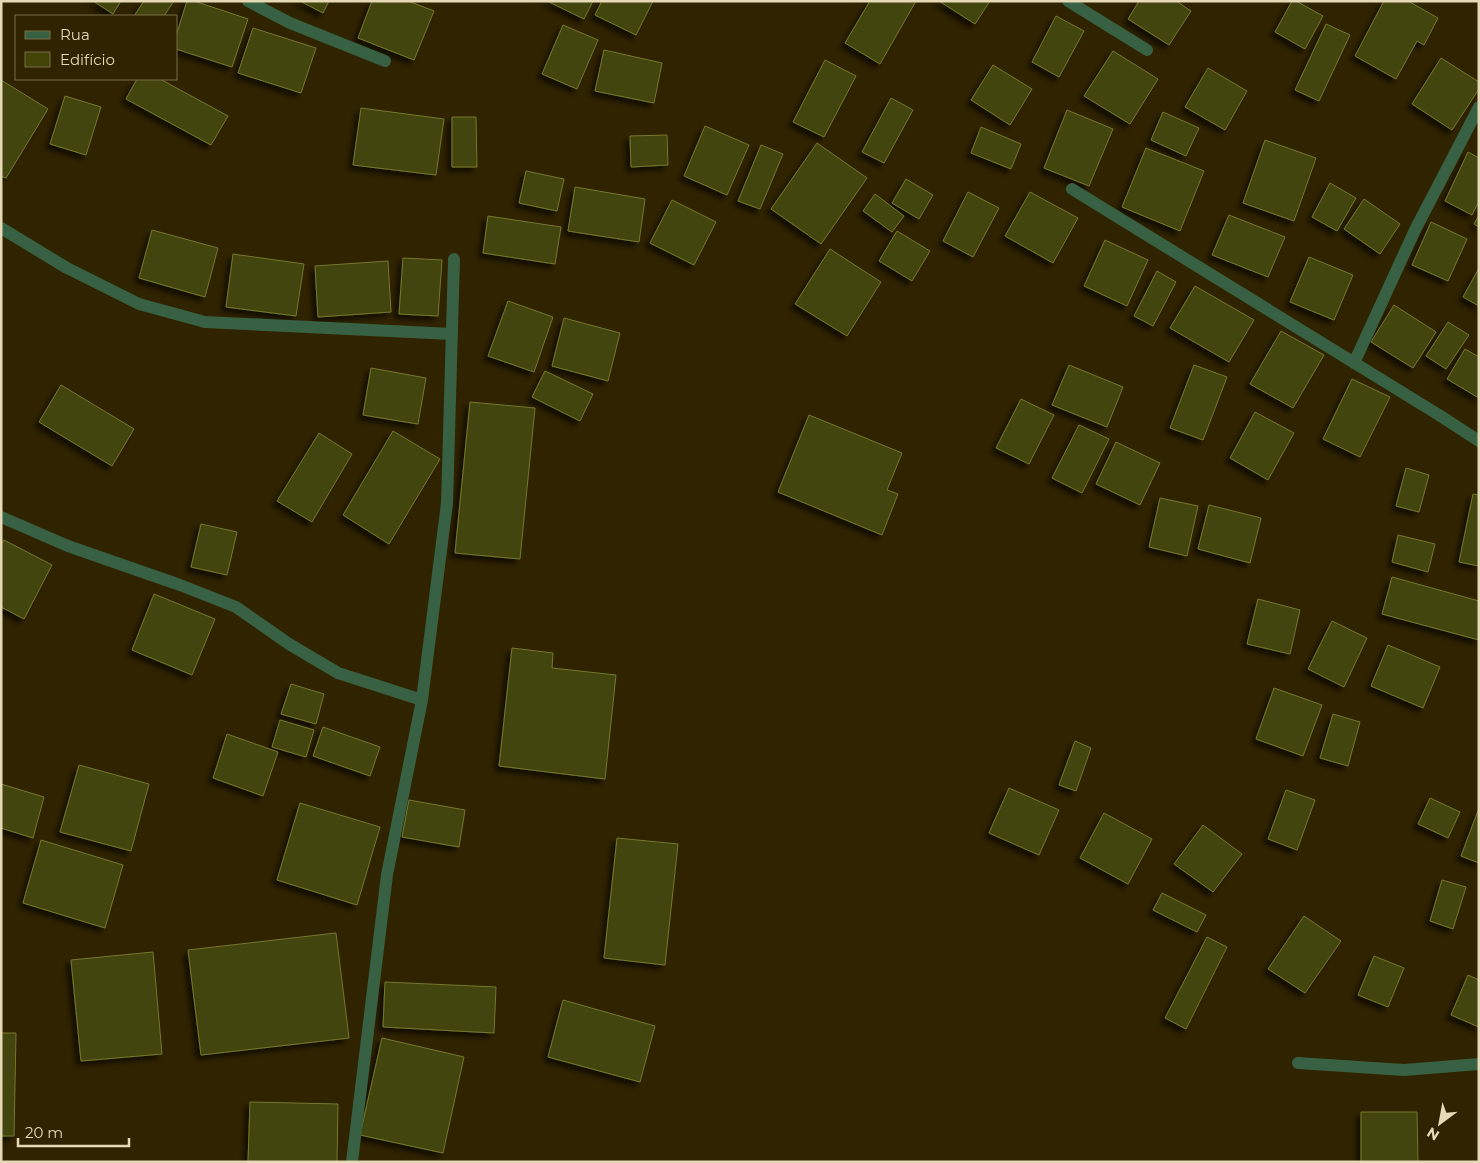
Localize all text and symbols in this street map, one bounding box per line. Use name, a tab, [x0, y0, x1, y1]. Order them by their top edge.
legend	[15, 15, 178, 80]
text: Rua	[60, 25, 90, 44]
text: Edifício	[60, 50, 115, 69]
north arrow	[1415, 1098, 1465, 1148]
scale bar	[18, 1116, 129, 1148]
text: 20 m	[25, 1123, 63, 1142]
text: N	[1424, 1123, 1443, 1145]

